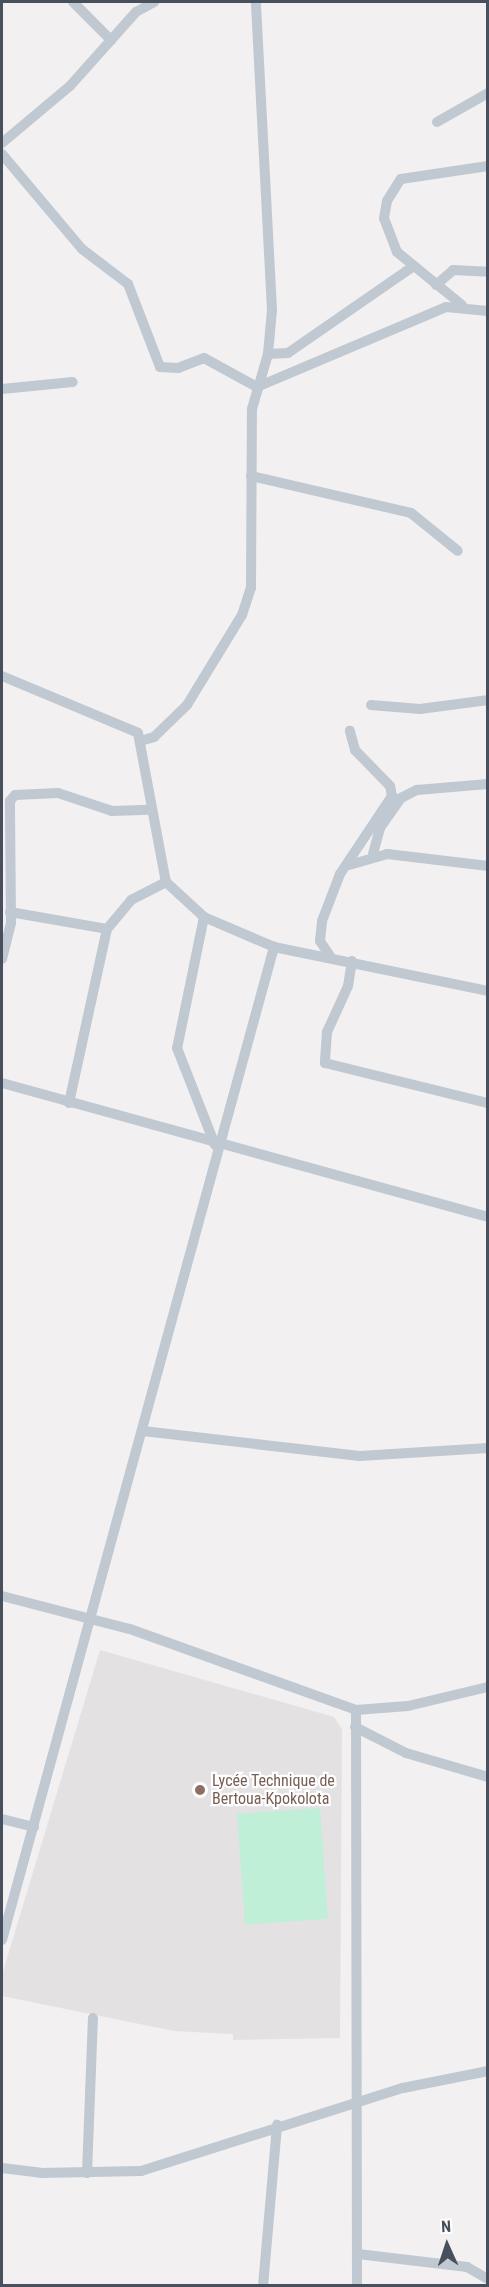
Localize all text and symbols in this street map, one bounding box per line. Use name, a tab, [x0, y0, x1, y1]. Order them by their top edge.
place label: Lycée Technique de Bertoua-Kpokolota	[212, 1771, 335, 1809]
marker: Lycée Technique de Bertoua-Kpokolota	[193, 1783, 207, 1797]
north arrow	[417, 2215, 477, 2275]
text: N	[441, 2217, 451, 2236]

